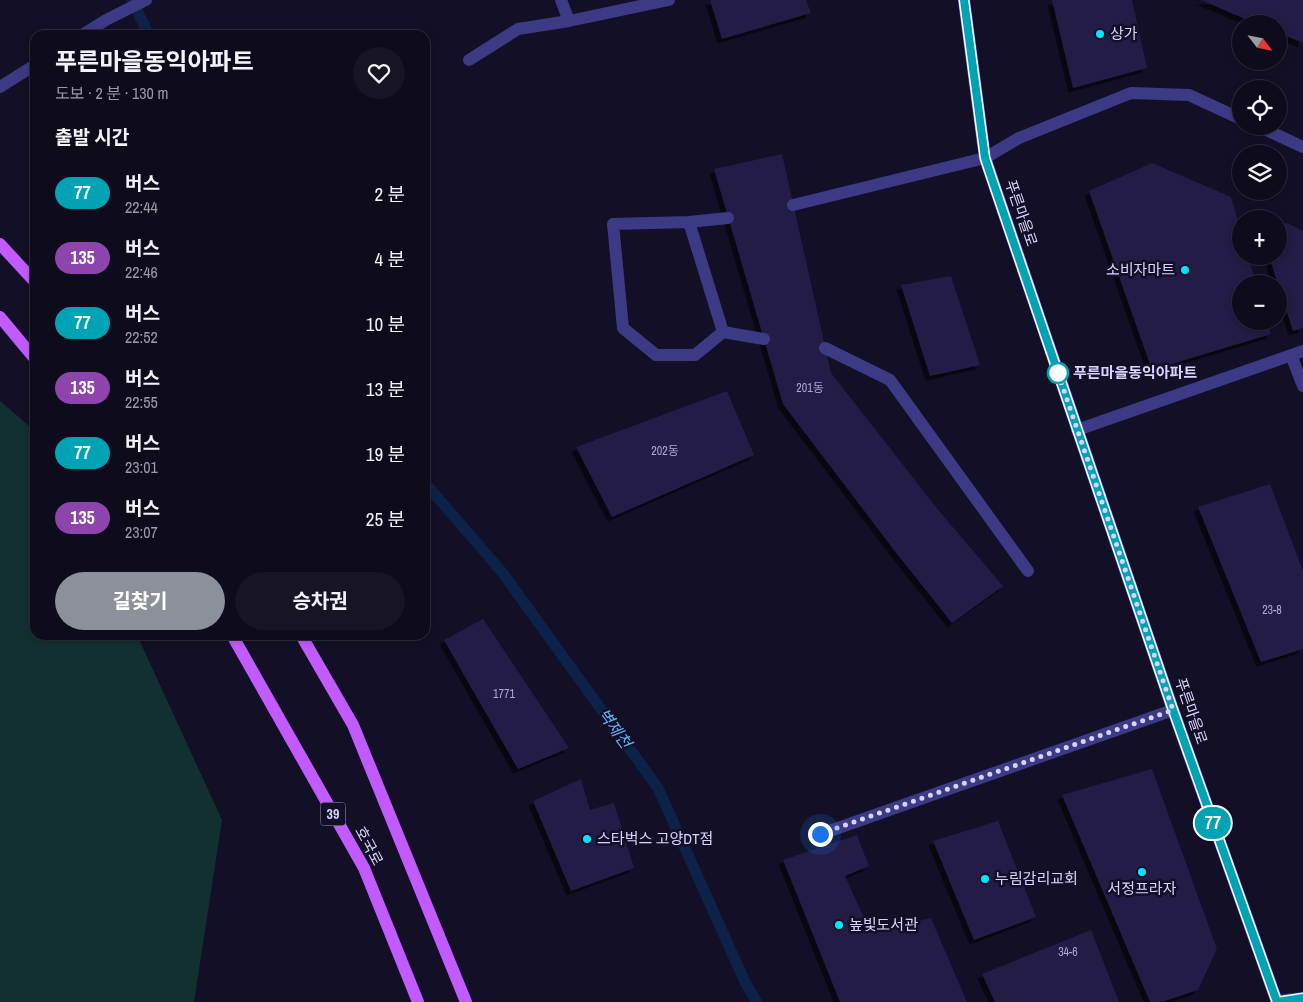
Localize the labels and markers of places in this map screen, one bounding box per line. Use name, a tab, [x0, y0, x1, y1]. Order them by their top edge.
place label: 상가	[1110, 23, 1138, 44]
marker: 상가	[1094, 28, 1106, 40]
place label: 소비자마트	[1106, 259, 1175, 280]
marker: 소비자마트	[1179, 264, 1191, 276]
marker: 푸른마을동익아파트	[1047, 362, 1069, 384]
place label: 푸른마을동익아파트	[1073, 362, 1197, 383]
place label: 스타벅스 고양DT점	[597, 828, 713, 849]
marker: 스타벅스 고양DT점	[581, 833, 593, 845]
marker: 서정프라자	[1136, 866, 1148, 878]
place label: 누림감리교회	[995, 868, 1078, 889]
marker: 누림감리교회	[979, 873, 991, 885]
place label: 서정프라자	[1107, 878, 1177, 899]
place label: 높빛도서관	[849, 914, 918, 935]
marker: 높빛도서관	[833, 919, 845, 931]

